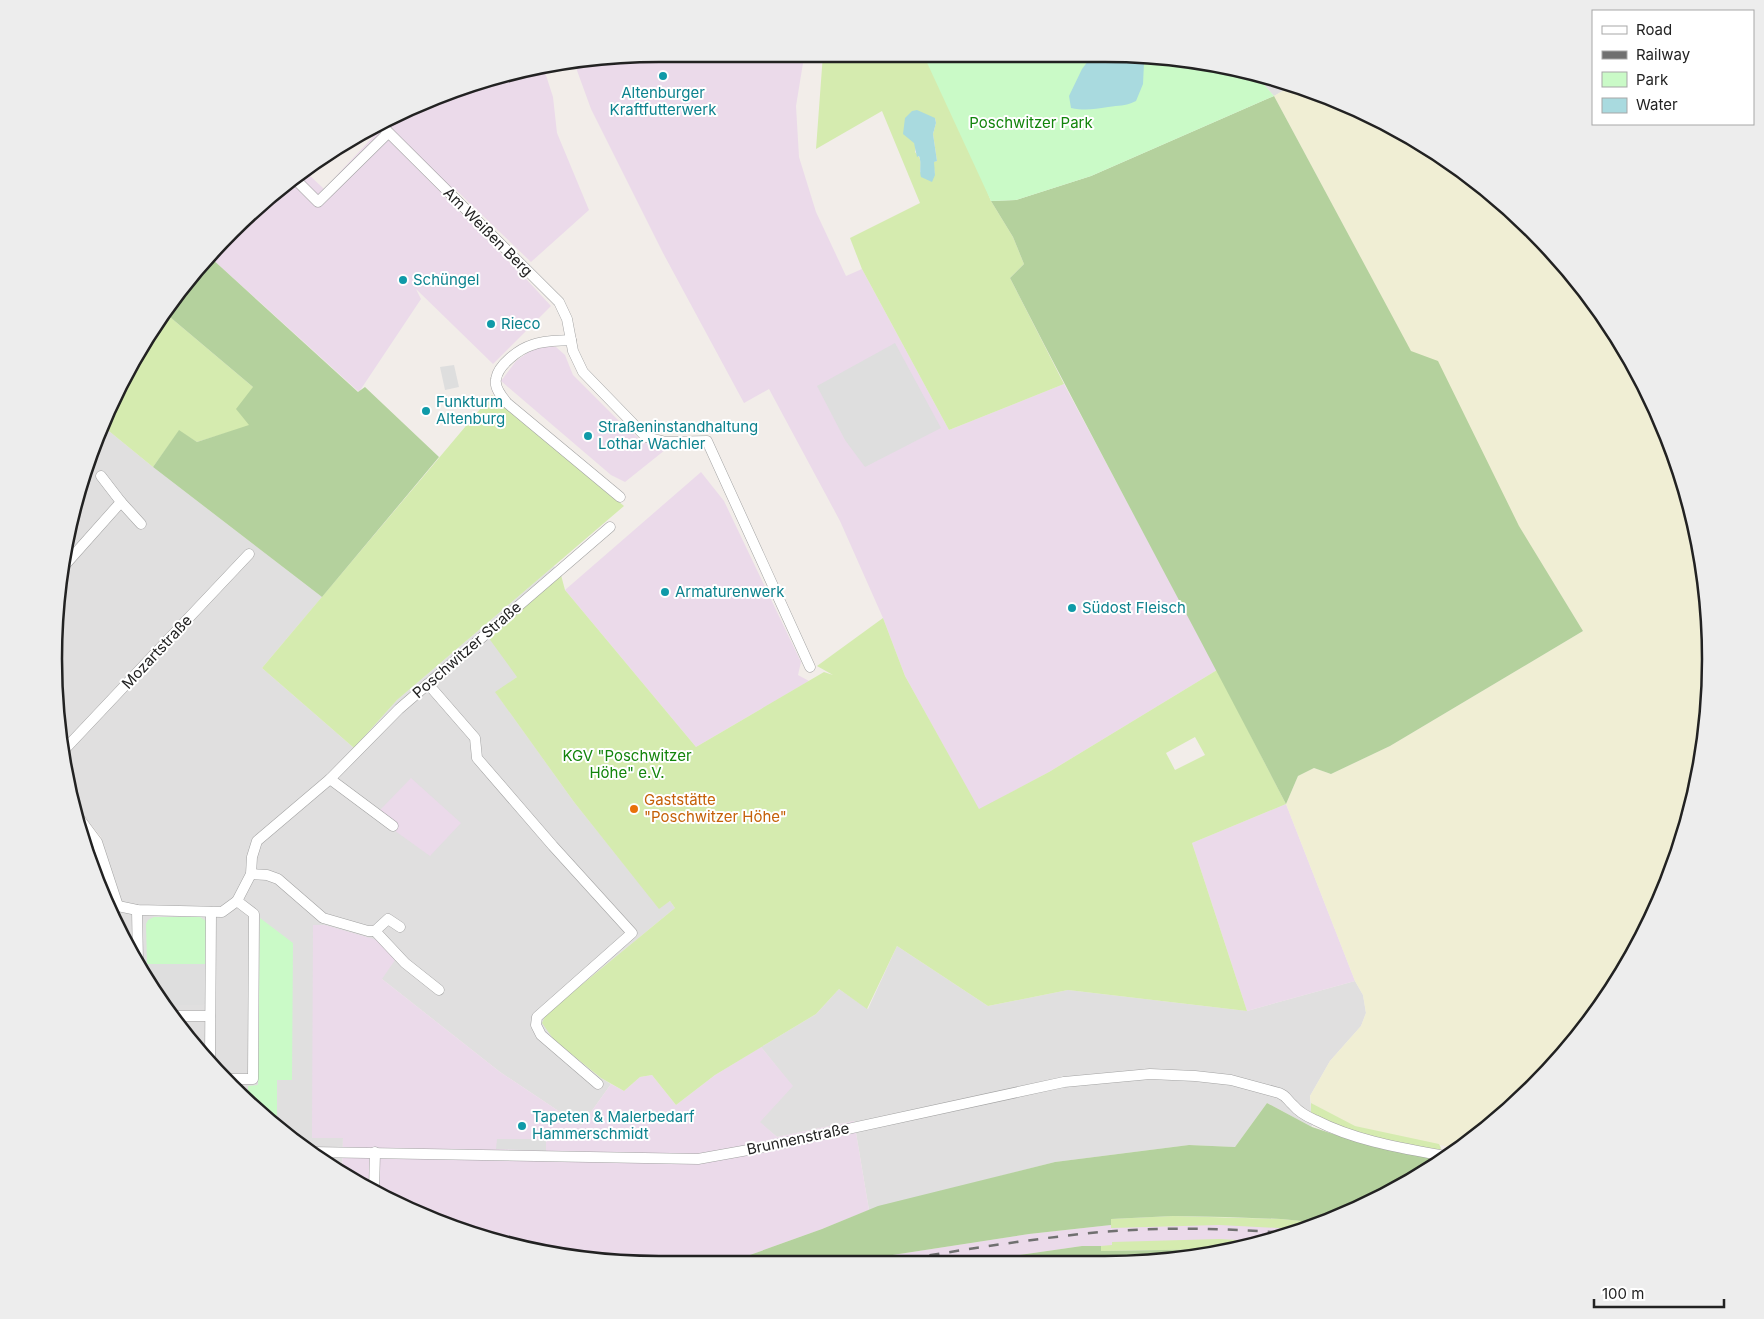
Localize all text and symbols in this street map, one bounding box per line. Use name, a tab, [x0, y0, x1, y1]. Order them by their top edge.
legend	[1592, 10, 1754, 125]
text: Road	[1636, 20, 1672, 39]
text: Railway	[1636, 45, 1691, 64]
marker: Altenburger Kraftfutterwerk	[657, 70, 669, 82]
text: Park	[1636, 70, 1669, 89]
place label: Altenburger Kraftfutterwerk	[610, 83, 717, 119]
text: Water	[1636, 95, 1678, 114]
park label: Poschwitzer Park	[969, 113, 1093, 132]
street label: Am Weißen Berg	[440, 183, 537, 280]
place label: Schüngel	[413, 270, 479, 289]
marker: Schüngel	[397, 274, 409, 286]
place label: Rieco	[501, 314, 541, 333]
marker: Rieco	[485, 318, 497, 330]
place label: Funkturm Altenburg	[436, 392, 505, 428]
marker: Funkturm Altenburg	[420, 405, 432, 417]
place label: Straßeninstandhaltung Lothar Wachler	[598, 417, 758, 453]
marker: Straßeninstandhaltung Lothar Wachler	[582, 430, 594, 442]
place label: Armaturenwerk	[675, 582, 785, 601]
marker: Armaturenwerk	[659, 586, 671, 598]
street label: Poschwitzer Straße	[408, 597, 525, 702]
place label: Südost Fleisch	[1082, 598, 1186, 617]
marker: Südost Fleisch	[1066, 602, 1078, 614]
street label: Mozartstraße	[117, 611, 196, 693]
park label: KGV "Poschwitzer Höhe" e.V.	[562, 746, 692, 782]
place label: Gaststätte "Poschwitzer Höhe"	[644, 790, 787, 826]
marker: Gaststätte "Poschwitzer Höhe"	[628, 803, 640, 815]
place label: Tapeten & Malerbedarf Hammerschmidt	[532, 1107, 695, 1143]
street label: Brunnenstraße	[745, 1118, 851, 1159]
marker: Tapeten & Malerbedarf Hammerschmidt	[516, 1120, 528, 1132]
scale bar	[1594, 1276, 1724, 1308]
text: 100 m	[1602, 1284, 1644, 1303]

